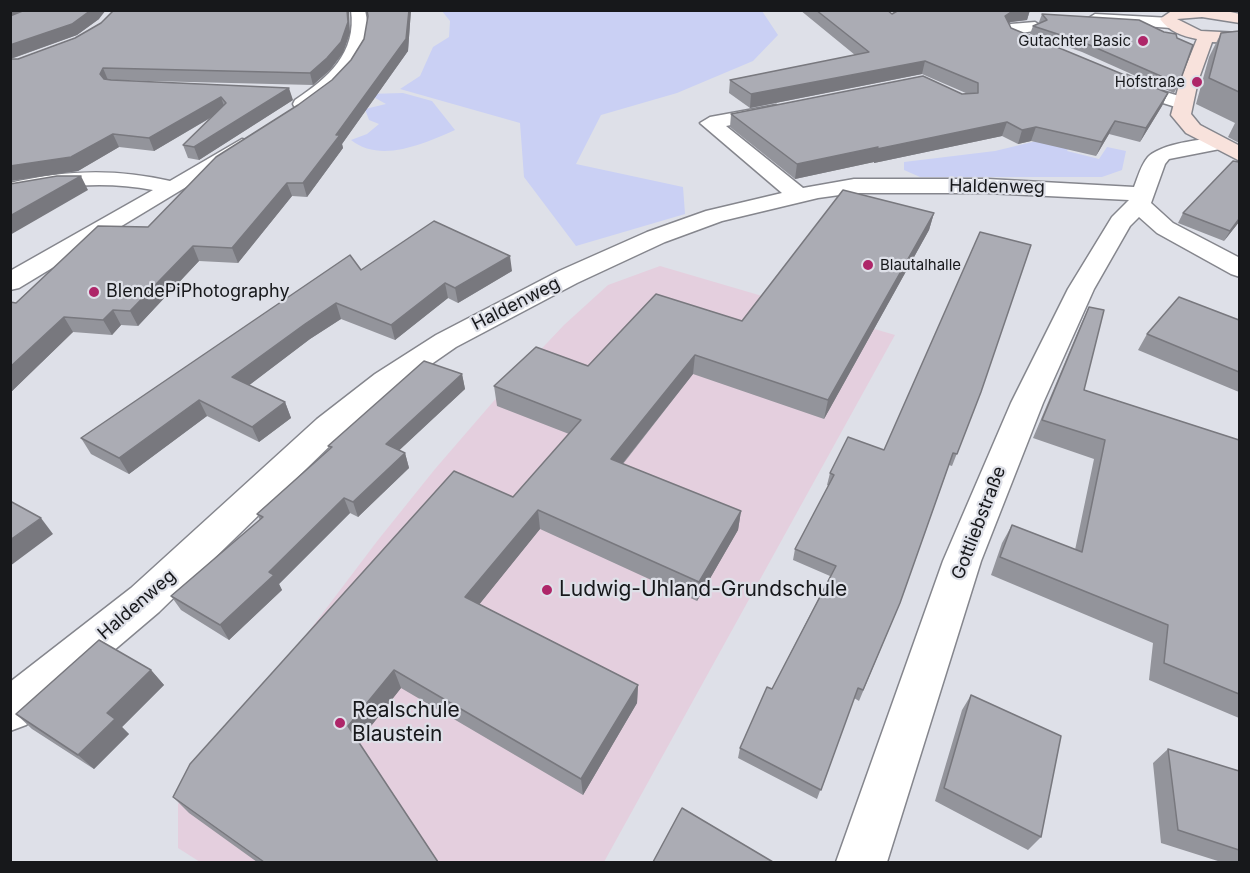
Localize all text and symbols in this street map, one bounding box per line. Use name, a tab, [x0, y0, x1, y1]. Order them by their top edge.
place label: Gutachter Basic	[1018, 32, 1131, 50]
marker: Gutachter Basic	[1136, 34, 1150, 48]
place label: Hofstraße	[1115, 73, 1185, 91]
marker: Hofstraße	[1190, 75, 1204, 89]
street label: Haldenweg	[949, 175, 1045, 199]
place label: Blautalhalle	[880, 256, 961, 274]
marker: Blautalhalle	[861, 258, 875, 272]
street label: Haldenweg	[468, 273, 564, 335]
place label: BlendePiPhotography	[106, 281, 290, 303]
marker: BlendePiPhotography	[87, 285, 101, 299]
street label: Gottliebstraße	[947, 463, 1011, 583]
street label: Haldenweg	[94, 565, 180, 645]
place label: Ludwig-Uhland-Grundschule	[559, 577, 847, 603]
marker: Ludwig-Uhland-Grundschule	[540, 583, 554, 597]
place label: Realschule Blaustein	[352, 698, 460, 748]
marker: Realschule Blaustein	[333, 716, 347, 730]

